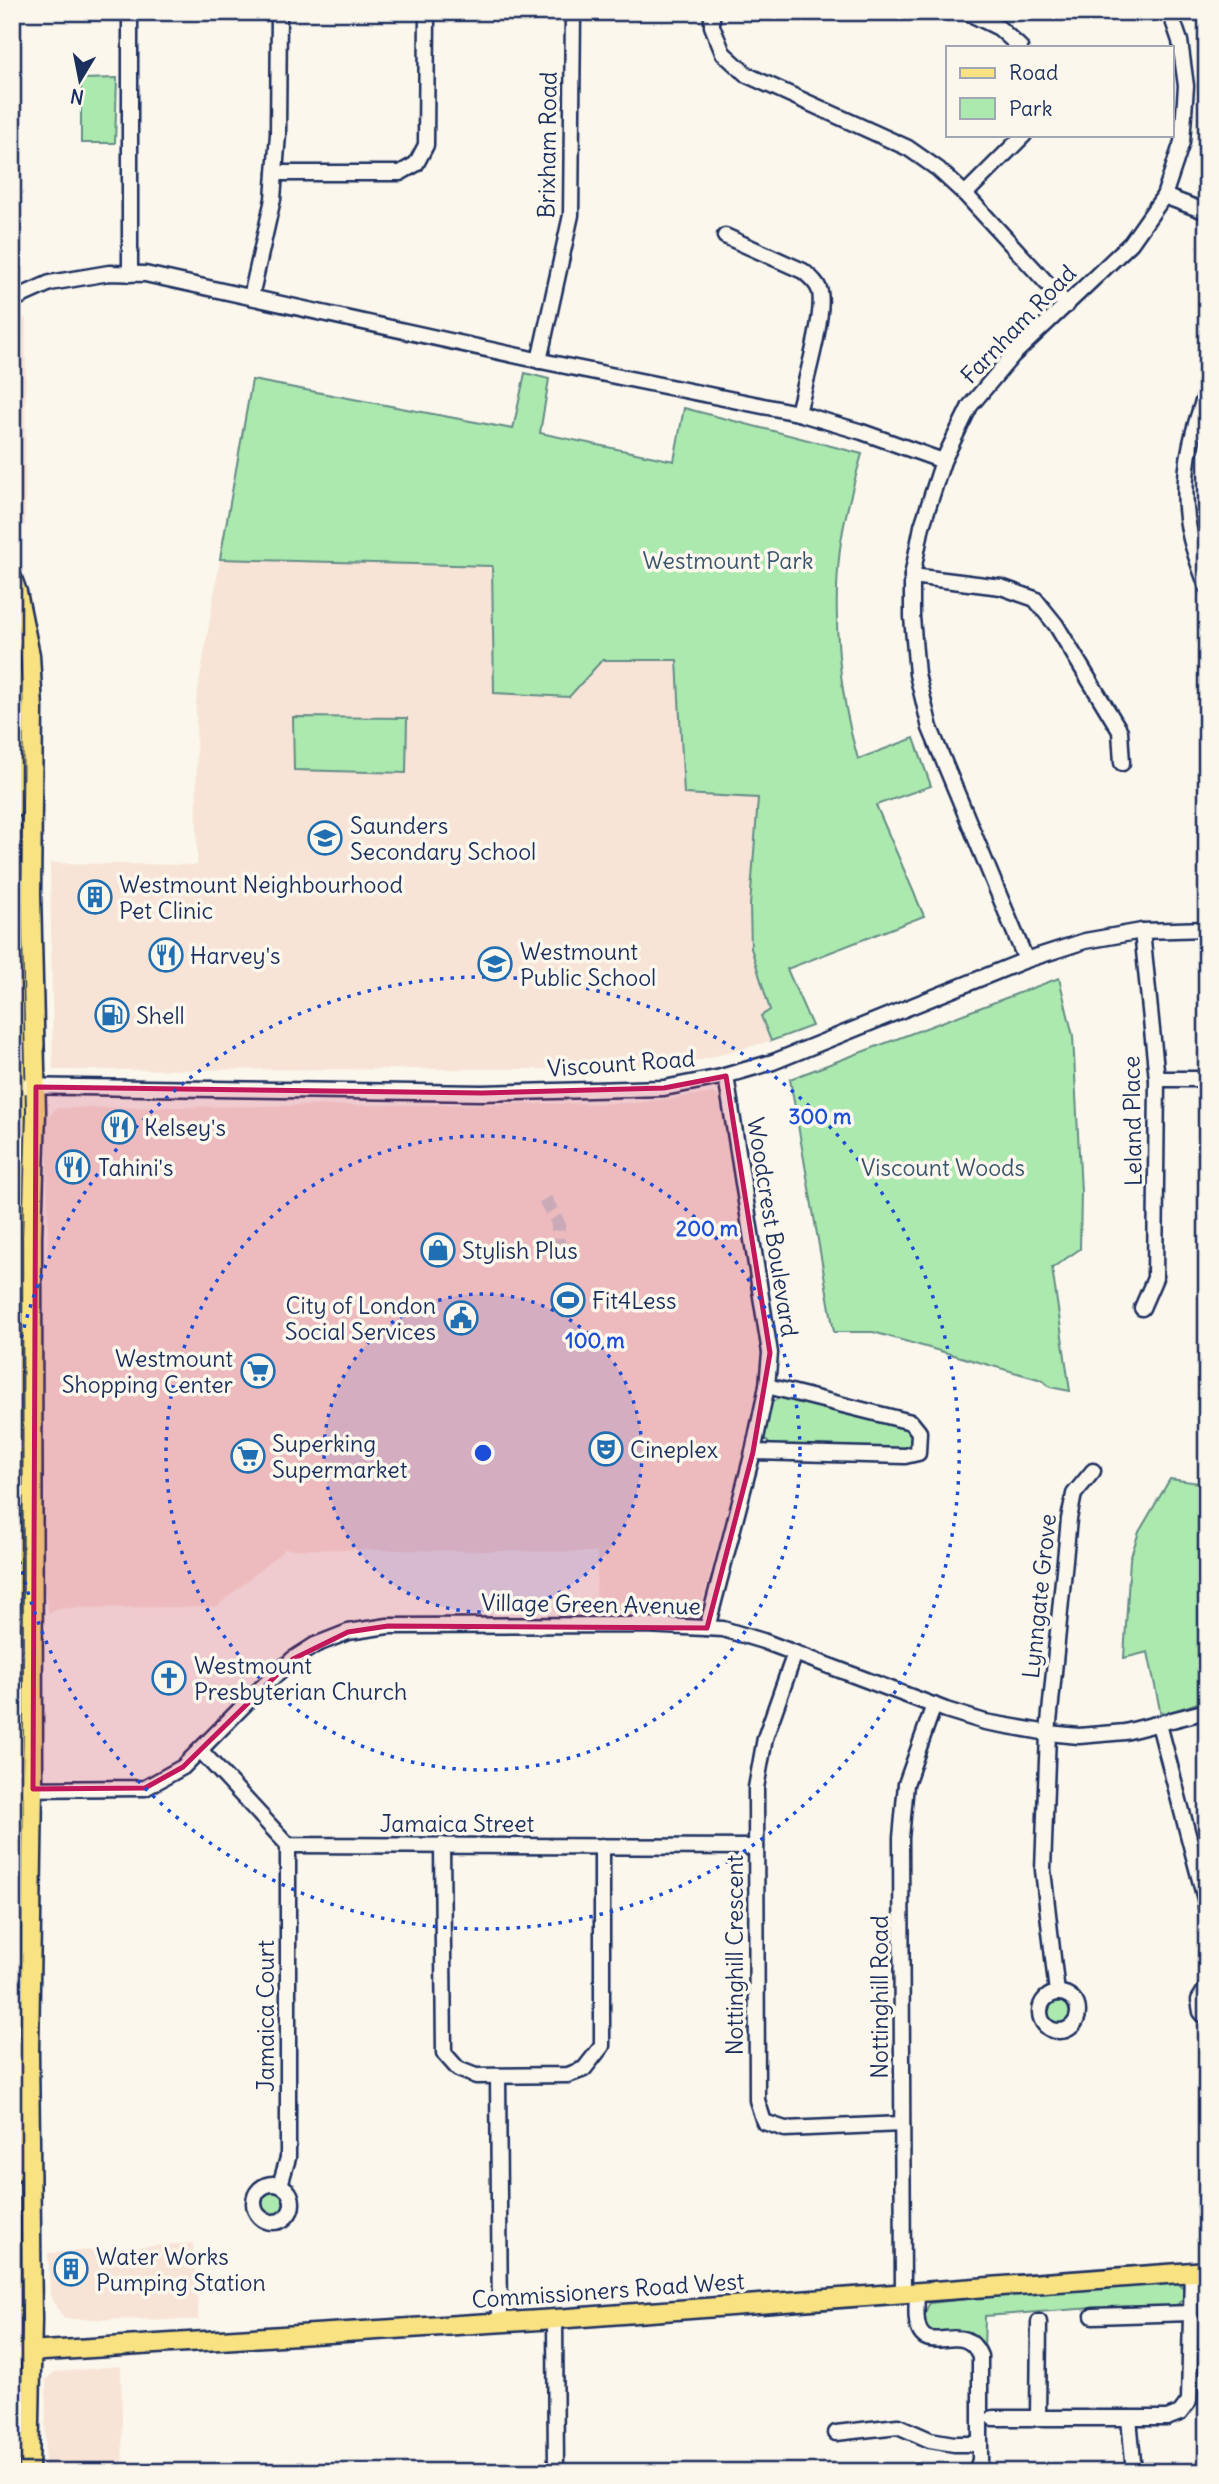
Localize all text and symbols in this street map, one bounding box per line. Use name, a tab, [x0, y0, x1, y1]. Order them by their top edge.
north arrow	[46, 46, 116, 116]
legend	[946, 46, 1174, 136]
text: Road	[1009, 59, 1058, 86]
street label: Brixham Road	[531, 71, 563, 219]
text: N	[68, 84, 86, 110]
text: Park	[1009, 95, 1052, 122]
street label: Farnham Road	[954, 259, 1082, 389]
park label: Westmount Park	[642, 546, 814, 575]
place label: Saunders Secondary School	[350, 811, 536, 866]
school or university icon: Saunders Secondary School	[306, 819, 344, 857]
place label: Westmount Neighbourhood Pet Clinic	[119, 870, 403, 925]
building icon: Westmount Neighbourhood Pet Clinic	[76, 878, 114, 916]
restaurant icon: Harvey's	[147, 936, 185, 974]
place label: Westmount Public School	[520, 937, 656, 992]
place label: Harvey's	[190, 941, 280, 970]
school or university icon: Westmount Public School	[476, 945, 514, 983]
fuel station icon: Shell	[93, 996, 131, 1034]
place label: Shell	[136, 1001, 185, 1030]
street label: Viscount Road	[546, 1043, 696, 1083]
street label: Leland Place	[1116, 1056, 1148, 1186]
text: 300 m	[789, 1103, 852, 1130]
restaurant icon: Kelsey's	[100, 1108, 138, 1146]
place label: Kelsey's	[144, 1113, 226, 1142]
street label: Woodcrest Boulevard	[741, 1115, 805, 1339]
restaurant icon: Tahini's	[54, 1148, 92, 1186]
place label: Tahini's	[98, 1153, 173, 1182]
park label: Viscount Woods	[861, 1153, 1025, 1182]
text: 200 m	[676, 1215, 739, 1242]
shop icon: Stylish Plus	[419, 1231, 457, 1269]
place label: Stylish Plus	[462, 1236, 578, 1265]
sports icon: Fit4Less	[549, 1281, 587, 1319]
place label: Fit4Less	[592, 1286, 676, 1315]
place label: City of London Social Services	[285, 1291, 436, 1346]
public building icon: City of London Social Services	[442, 1299, 480, 1337]
text: 100 m	[565, 1327, 625, 1354]
place label: Westmount Shopping Center	[62, 1344, 234, 1399]
supermarket icon: Westmount Shopping Center	[239, 1352, 277, 1390]
place label: Superking Supermarket	[272, 1429, 408, 1484]
theatre icon: Cineplex	[587, 1430, 625, 1468]
place label: Cineplex	[630, 1435, 718, 1464]
supermarket icon: Superking Supermarket	[229, 1437, 267, 1475]
centre of rings	[471, 1441, 495, 1465]
street label: Lynngate Grove	[1016, 1512, 1062, 1680]
street label: Village Green Avenue	[481, 1588, 701, 1620]
place label: Westmount Presbyterian Church	[194, 1651, 407, 1706]
church icon: Westmount Presbyterian Church	[150, 1659, 188, 1697]
street label: Jamaica Street	[380, 1809, 535, 1838]
street label: Nottinghill Crescent	[720, 1854, 749, 2055]
street label: Nottinghill Road	[865, 1915, 894, 2079]
street label: Jamaica Court	[251, 1940, 280, 2092]
place label: Water Works Pumping Station	[96, 2242, 266, 2297]
building icon: Water Works Pumping Station	[52, 2250, 90, 2288]
street label: Commissioners Road West	[471, 2266, 746, 2314]

